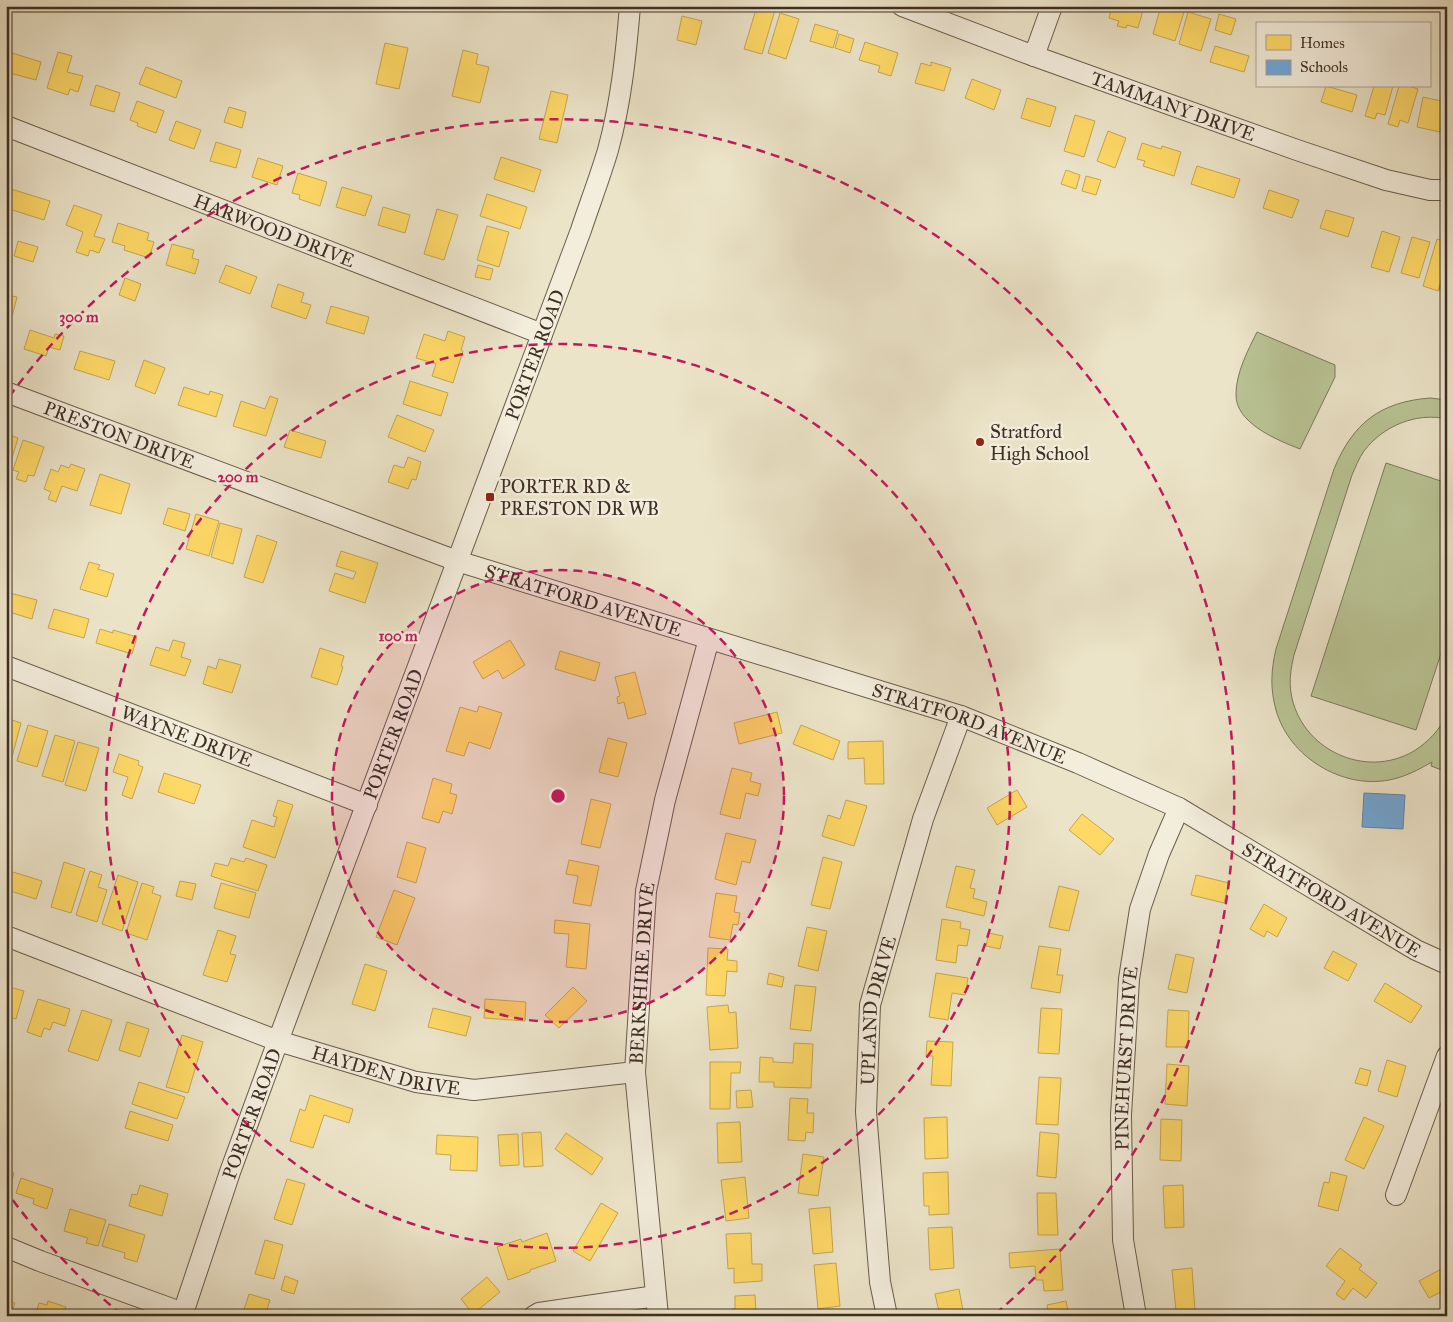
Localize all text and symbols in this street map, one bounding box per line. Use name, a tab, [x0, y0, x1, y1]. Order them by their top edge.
legend	[1256, 22, 1430, 88]
text: Homes	[1300, 34, 1345, 52]
text: Schools	[1300, 58, 1348, 76]
street label: TAMMANY DRIVE	[1088, 66, 1259, 146]
street label: HARWOOD DRIVE	[191, 189, 359, 272]
street label: PORTER ROAD	[500, 286, 569, 423]
text: 300 m	[59, 308, 99, 327]
street label: PRESTON DRIVE	[41, 396, 198, 473]
place label: Stratford High School	[990, 420, 1090, 466]
marker: Stratford High School	[974, 436, 986, 448]
text: 200 m	[218, 468, 259, 486]
place label: PORTER RD & PRESTON DR WB	[500, 475, 659, 520]
marker: PORTER RD & PRESTON DR WB	[484, 491, 496, 503]
street label: STRATFORD AVENUE	[482, 559, 685, 641]
text: 100 m	[378, 627, 418, 645]
street label: PORTER ROAD	[358, 666, 428, 802]
street label: STRATFORD AVENUE	[869, 678, 1070, 769]
street label: WAYNE DRIVE	[118, 700, 256, 772]
centre of rings	[549, 787, 567, 805]
street label: STRATFORD AVENUE	[1238, 837, 1426, 962]
street label: BERKSHIRE DRIVE	[624, 880, 659, 1065]
street label: UPLAND DRIVE	[856, 933, 901, 1086]
street label: PINEHURST DRIVE	[1109, 964, 1142, 1151]
street label: HAYDEN DRIVE	[309, 1040, 462, 1100]
street label: PORTER ROAD	[217, 1045, 286, 1182]

